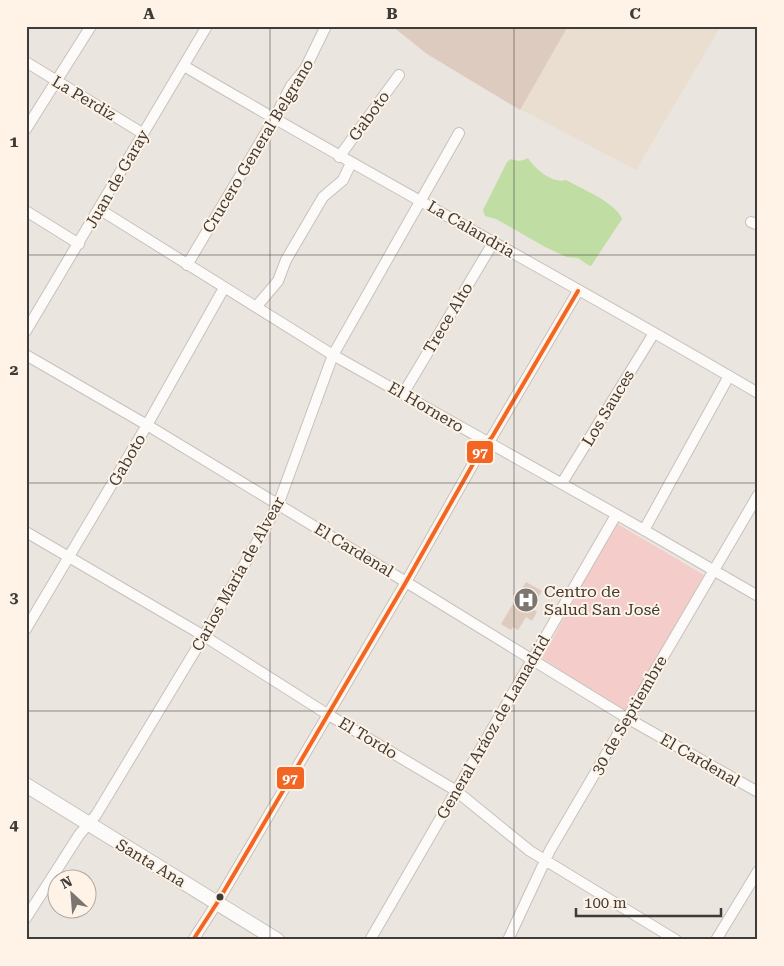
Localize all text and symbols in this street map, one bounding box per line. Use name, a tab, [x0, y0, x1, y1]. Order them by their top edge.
text: A	[143, 4, 155, 23]
text: B	[386, 4, 398, 23]
text: C	[629, 4, 641, 23]
street label: Crucero General Belgrano	[198, 55, 318, 236]
street label: La Perdiz	[49, 72, 120, 125]
street label: Gaboto	[345, 87, 394, 145]
street label: Juan de Garay	[81, 126, 153, 232]
text: 1	[10, 132, 19, 151]
street label: La Calandria	[424, 196, 518, 262]
street label: Trece Alto	[419, 279, 477, 357]
text: 2	[10, 360, 19, 379]
street label: Los Sauces	[578, 366, 638, 450]
street label: El Hornero	[385, 378, 467, 436]
street label: Gaboto	[104, 430, 150, 489]
line badge: 97	[466, 440, 494, 464]
text: 97	[472, 444, 488, 460]
street label: Carlos María de Alvear	[188, 493, 289, 655]
street label: El Cardenal	[311, 519, 397, 581]
place label: Centro de Salud San José	[544, 582, 660, 619]
hospital icon: Centro de Salud San José	[513, 587, 539, 613]
text: 3	[10, 588, 19, 607]
street label: General Aráoz de Lamadrid	[432, 632, 554, 822]
street label: 30 de Septiembre	[587, 652, 671, 778]
street label: El Tordo	[335, 713, 401, 763]
street label: El Cardenal	[657, 730, 743, 790]
line badge: 97	[276, 766, 305, 790]
text: 97	[282, 770, 298, 786]
text: 4	[10, 815, 19, 834]
street label: Santa Ana	[113, 835, 190, 891]
north arrow	[48, 868, 98, 918]
text: N	[58, 873, 75, 892]
scale bar	[576, 886, 722, 918]
unlabelled marker	[215, 892, 225, 902]
text: 100 m	[584, 894, 627, 912]

